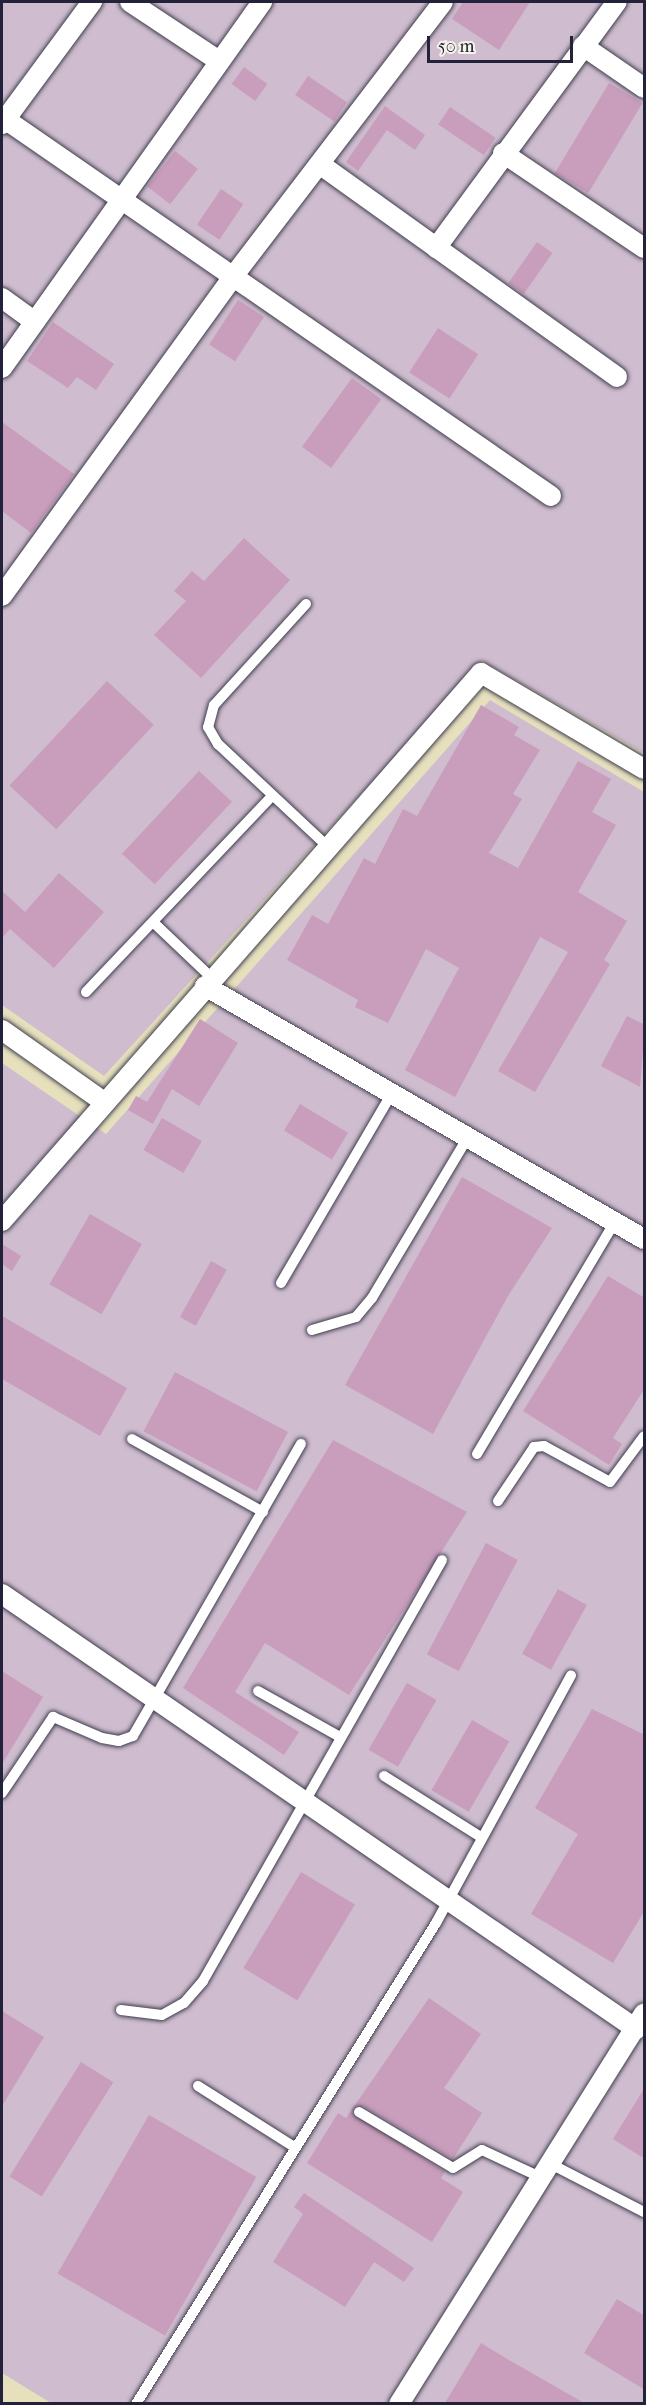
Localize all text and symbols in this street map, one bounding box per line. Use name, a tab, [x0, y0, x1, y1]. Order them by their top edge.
scale bar	[430, 24, 576, 62]
text: 50 m	[438, 36, 474, 57]

